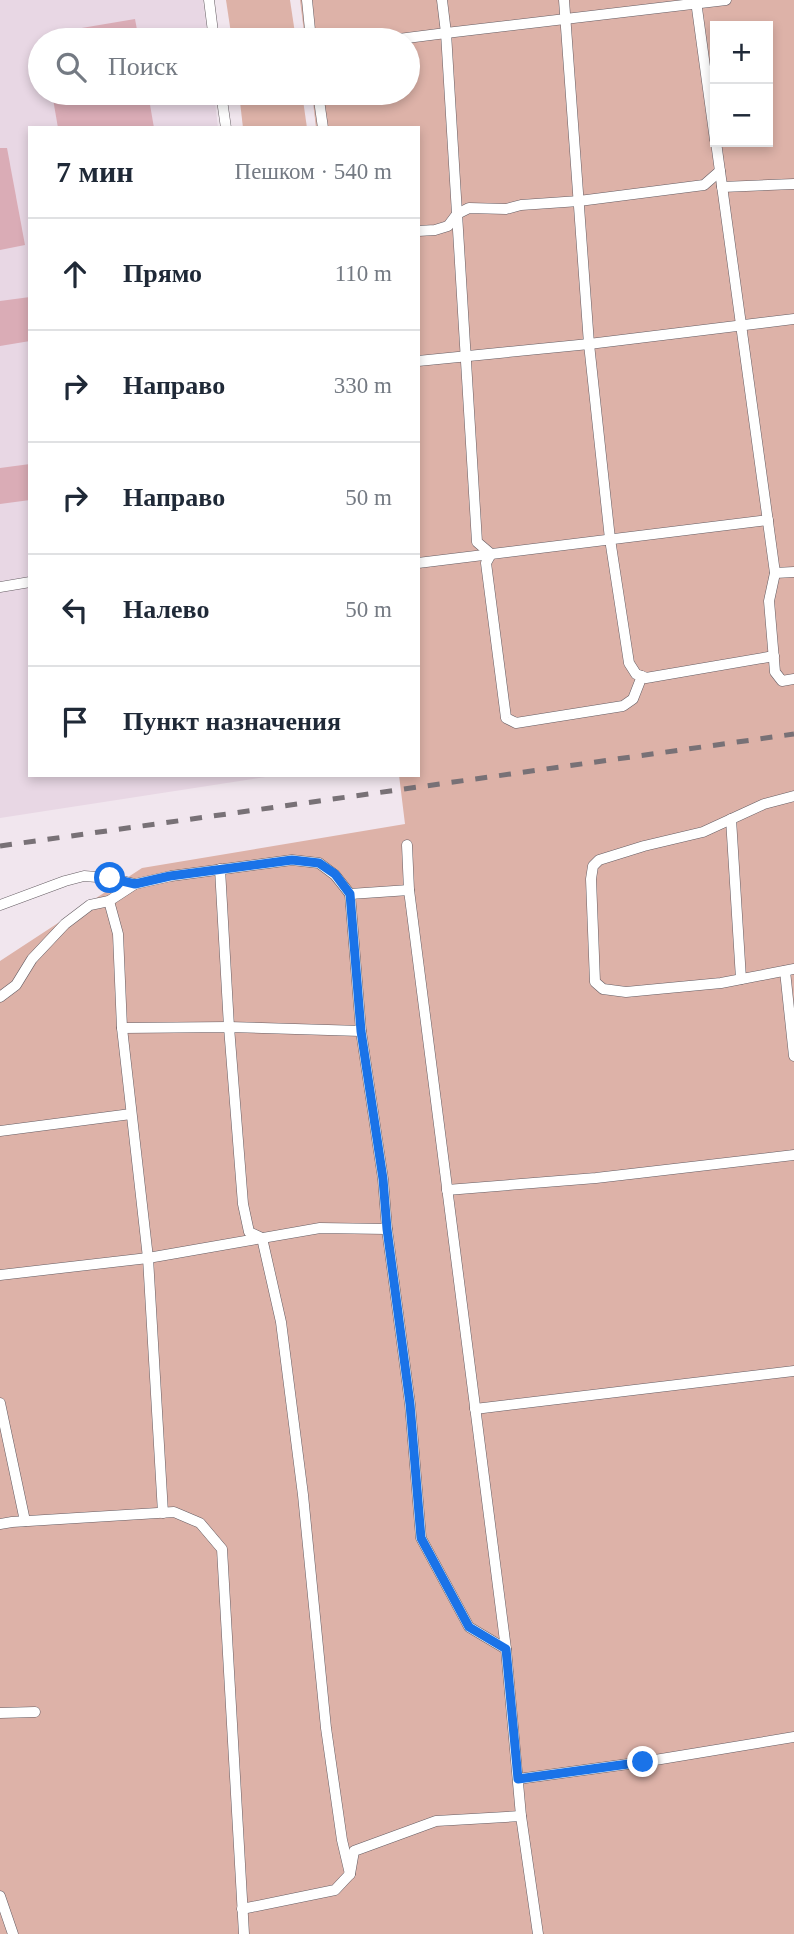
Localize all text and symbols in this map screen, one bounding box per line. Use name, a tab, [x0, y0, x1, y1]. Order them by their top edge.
map controls	[710, 21, 773, 147]
button: +	[710, 21, 773, 84]
search box	[28, 28, 420, 105]
icon: search	[52, 48, 90, 86]
text: Поиск	[108, 52, 178, 81]
button: −	[710, 84, 773, 147]
text: 7 мин	[56, 155, 134, 188]
text: Пешком · 540 m	[235, 159, 392, 184]
icon: ahead	[56, 255, 94, 293]
text: Прямо	[123, 259, 202, 288]
text: 110 m	[335, 261, 392, 286]
icon: right	[56, 367, 94, 405]
text: Направо	[123, 371, 225, 400]
text: 330 m	[334, 373, 392, 398]
icon: right	[56, 479, 94, 517]
text: Направо	[123, 483, 225, 512]
text: 50 m	[345, 485, 392, 510]
icon: left	[56, 591, 94, 629]
text: Налево	[123, 595, 209, 624]
text: 50 m	[345, 597, 392, 622]
icon: arrive	[56, 703, 94, 741]
text: Пункт назначения	[123, 707, 341, 736]
route start	[94, 862, 125, 893]
route end	[627, 1746, 658, 1777]

